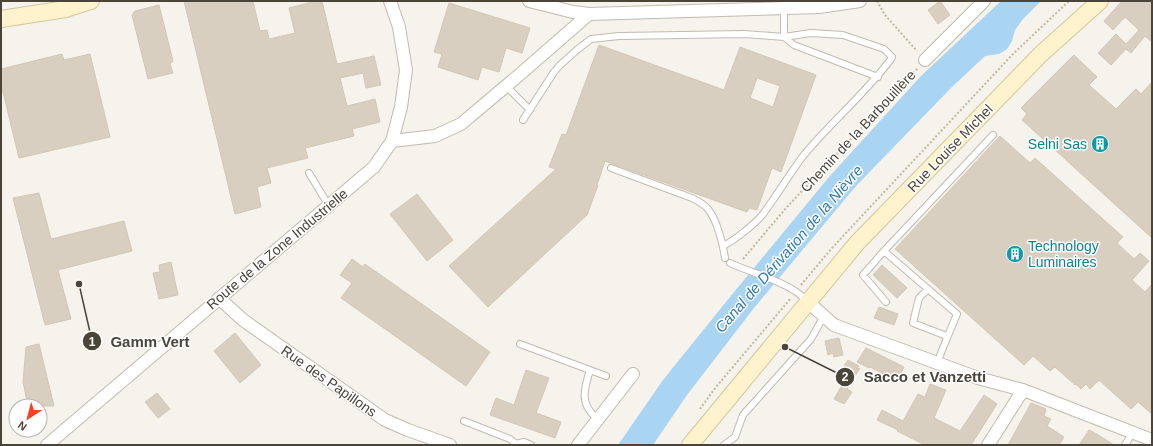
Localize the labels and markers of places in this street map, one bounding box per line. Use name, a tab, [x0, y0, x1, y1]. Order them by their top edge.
building icon: Selni Sas	[1090, 134, 1110, 154]
place label: Selni Sas	[1028, 136, 1087, 152]
place label: Technology Luminaires	[1028, 238, 1099, 270]
building icon: Technology Luminaires	[1005, 244, 1025, 264]
callout: Gamm Vert	[82, 328, 197, 355]
callout: Sacco et Vanzetti	[835, 364, 994, 391]

